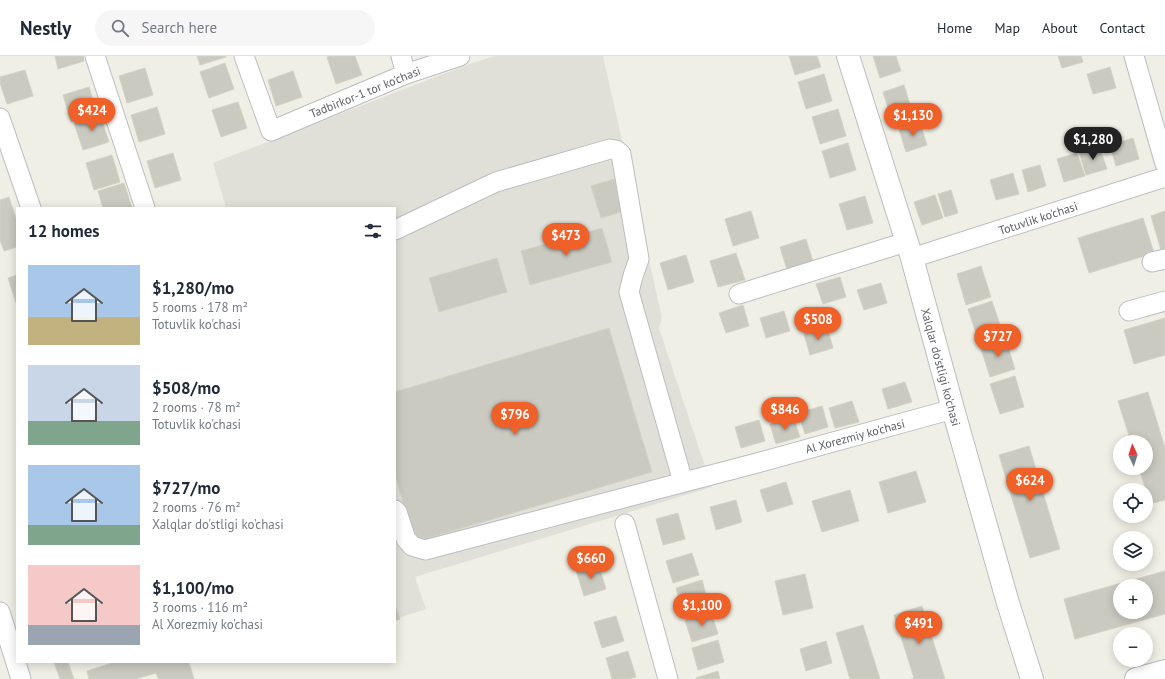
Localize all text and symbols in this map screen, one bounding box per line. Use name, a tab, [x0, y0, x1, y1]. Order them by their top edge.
search box	[95, 10, 375, 46]
text: Nestly	[20, 16, 71, 40]
icon: search	[109, 17, 131, 39]
text: Search here	[141, 18, 217, 37]
text: Home	[937, 19, 972, 37]
text: Map	[994, 19, 1020, 37]
text: About	[1042, 19, 1078, 37]
text: Contact	[1100, 19, 1145, 37]
street label: Tadbirkor-1 tor ko'chasi	[307, 63, 423, 121]
pin: $424	[68, 98, 116, 132]
text: $424	[77, 102, 107, 119]
pin: $1,130	[880, 103, 946, 137]
text: $1,130	[893, 107, 933, 124]
pin: $1,280	[1060, 127, 1126, 161]
text: $1,280	[1073, 131, 1113, 148]
street label: Totuvlik ko'chasi	[997, 198, 1079, 238]
text: 12 homes	[28, 220, 99, 242]
icon: filters	[362, 220, 384, 242]
pin: $473	[542, 223, 590, 257]
text: $473	[551, 227, 581, 244]
text: $1,280/mo	[152, 277, 234, 299]
icon: home	[60, 281, 108, 329]
text: 5 rooms · 178 m²	[152, 299, 248, 316]
street label: Xalqlar do'stligi ko'chasi	[918, 306, 964, 428]
pin: $508	[794, 307, 842, 341]
text: $508	[803, 311, 833, 328]
text: Totuvlik ko'chasi	[152, 316, 241, 333]
pin: $727	[974, 324, 1022, 358]
text: $727	[983, 328, 1013, 345]
text: $508/mo	[152, 377, 220, 399]
icon: home	[60, 381, 108, 429]
pin: $846	[761, 397, 809, 431]
text: 2 rooms · 78 m²	[152, 399, 241, 416]
text: $846	[770, 401, 800, 418]
pin: $796	[491, 402, 539, 436]
text: $796	[500, 406, 530, 423]
text: Totuvlik ko'chasi	[152, 416, 241, 433]
street label: Al Xorezmiy ko'chasi	[804, 416, 906, 456]
north arrow	[1113, 435, 1153, 475]
map controls	[1113, 435, 1153, 667]
pin: $624	[1006, 468, 1054, 502]
text: $624	[1015, 472, 1045, 489]
text: $727/mo	[152, 477, 220, 499]
icon: home	[60, 481, 108, 529]
button: locate	[1113, 483, 1153, 523]
text: 2 rooms · 76 m²	[152, 499, 241, 516]
text: Xalqlar do'stligi ko'chasi	[152, 516, 284, 533]
button: layers	[1113, 531, 1153, 571]
pin: $660	[567, 546, 615, 580]
text: $660	[576, 550, 606, 567]
text: $1,100/mo	[152, 577, 234, 599]
button: +	[1113, 579, 1153, 619]
icon: home	[60, 581, 108, 629]
pin: $1,100	[669, 593, 735, 627]
text: $1,100	[682, 597, 722, 614]
text: 3 rooms · 116 m²	[152, 599, 248, 616]
pin: $491	[895, 611, 943, 645]
text: $491	[904, 615, 934, 632]
text: Al Xorezmiy ko'chasi	[152, 616, 263, 633]
button: −	[1113, 627, 1153, 667]

